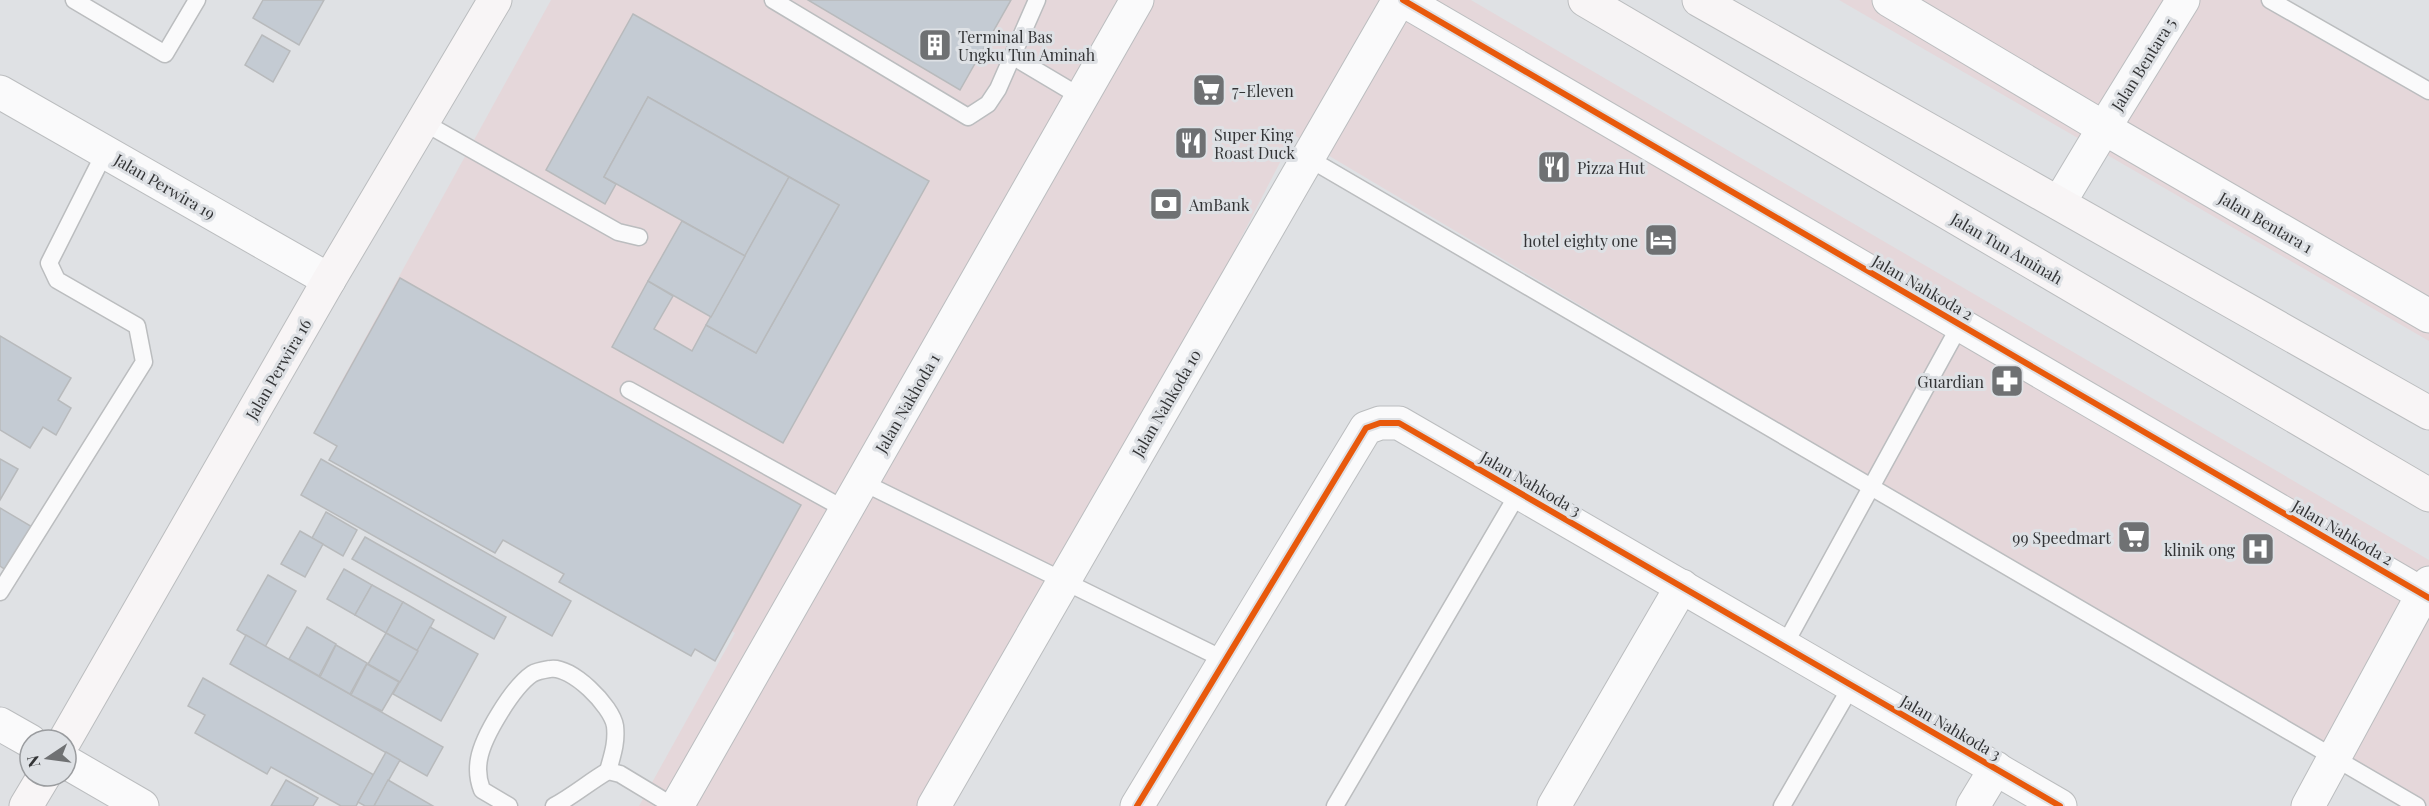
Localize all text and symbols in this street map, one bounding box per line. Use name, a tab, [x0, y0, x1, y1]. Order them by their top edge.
street label: Jalan Bentara 5	[2106, 14, 2180, 115]
place label: Terminal Bas Ungku Tun Aminah	[958, 26, 1096, 65]
building icon: Terminal Bas Ungku Tun Aminah	[917, 27, 953, 63]
supermarket icon: 7-Eleven	[1191, 72, 1227, 108]
place label: 7-Eleven	[1232, 80, 1294, 101]
place label: Super King Roast Duck	[1214, 124, 1295, 163]
restaurant icon: Super King Roast Duck	[1173, 125, 1209, 161]
street label: Jalan Perwira 19	[110, 148, 219, 223]
restaurant icon: Pizza Hut	[1536, 149, 1572, 185]
place label: Pizza Hut	[1577, 157, 1645, 178]
bank icon: AmBank	[1148, 186, 1184, 222]
street label: Jalan Bentara 1	[2214, 186, 2317, 257]
place label: AmBank	[1188, 194, 1250, 215]
street label: Jalan Tun Aminah	[1947, 207, 2067, 289]
hotel icon: hotel eighty one	[1643, 222, 1679, 258]
place label: hotel eighty one	[1523, 230, 1638, 251]
street label: Jalan Nahkoda 2	[1868, 249, 1977, 324]
street label: Jalan Perwira 16	[240, 315, 315, 424]
street label: Jalan Nahkoda 10	[1126, 345, 1205, 461]
street label: Jalan Nakhoda 1	[870, 349, 944, 457]
pharmacy icon: Guardian	[1989, 363, 2025, 399]
place label: Guardian	[1917, 371, 1984, 392]
street label: Jalan Nahkoda 3	[1476, 445, 1585, 520]
street label: Jalan Nahkoda 2	[2288, 494, 2397, 569]
supermarket icon: 99 Speedmart	[2116, 519, 2152, 555]
place label: 99 Speedmart	[2012, 527, 2111, 548]
hospital icon: klinik ong	[2240, 531, 2276, 567]
place label: klinik ong	[2164, 539, 2236, 560]
street label: Jalan Nahkoda 3	[1896, 689, 2005, 764]
north arrow	[18, 728, 78, 788]
text: N	[21, 753, 44, 769]

